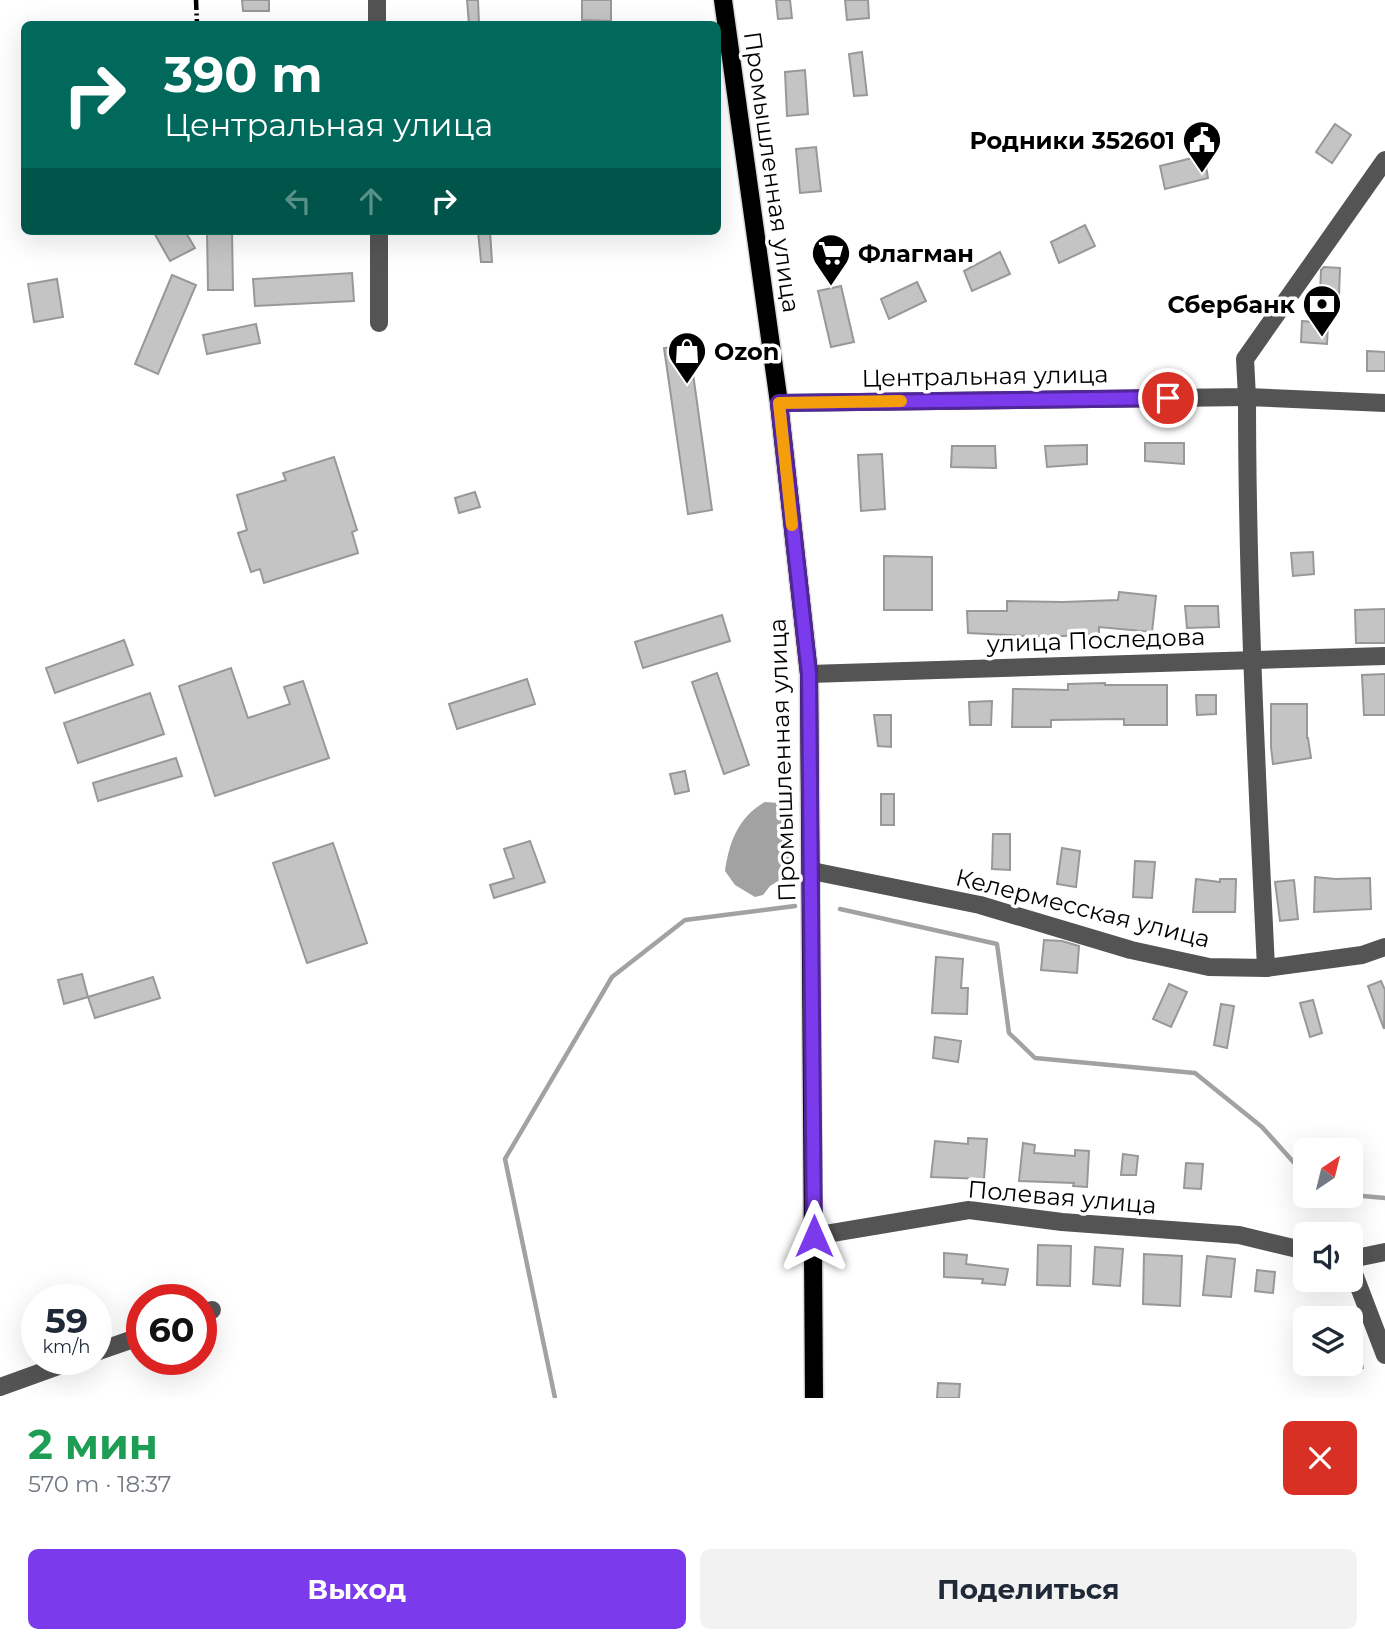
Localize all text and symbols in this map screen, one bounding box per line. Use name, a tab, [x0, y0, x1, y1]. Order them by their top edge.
street label: Промышленная улица	[738, 29, 806, 315]
text: 390 m	[164, 45, 323, 104]
icon: right	[49, 49, 140, 140]
text: Центральная улица	[164, 105, 493, 144]
public building icon: Родники 352601	[1181, 119, 1223, 174]
place label: Родники 352601	[969, 126, 1175, 155]
icon: left	[279, 182, 317, 220]
icon: ahead	[352, 182, 390, 220]
icon: right	[425, 182, 463, 220]
supermarket icon: Флагман	[810, 232, 852, 287]
place label: Флагман	[858, 239, 974, 268]
bank icon: Сбербанк	[1301, 283, 1343, 338]
place label: Сбербанк	[1168, 290, 1296, 319]
shop icon: Ozon	[666, 330, 708, 385]
place label: Ozon	[714, 337, 779, 366]
street label: Центральная улица	[861, 359, 1109, 393]
pin	[1138, 368, 1198, 428]
icon: arrive	[1149, 379, 1187, 417]
street label: Промышленная улица	[763, 618, 801, 902]
street label: улица Последова	[985, 622, 1206, 658]
street label: Келермесская улица	[953, 862, 1213, 954]
north arrow	[1293, 1138, 1363, 1208]
map controls	[1293, 1138, 1363, 1376]
street label: Полевая улица	[966, 1174, 1158, 1220]
position arrow	[777, 1199, 851, 1273]
button: sound	[1293, 1222, 1363, 1292]
speed limit sign: 60	[126, 1284, 217, 1375]
text: 59	[45, 1299, 88, 1342]
button: layers	[1293, 1306, 1363, 1376]
text: km/h	[42, 1336, 91, 1358]
text: 2 мин	[28, 1418, 158, 1470]
button: close	[1283, 1421, 1357, 1495]
text: 570 m · 18:37	[28, 1470, 171, 1498]
button: Выход	[28, 1549, 686, 1629]
button: Поделиться	[700, 1549, 1357, 1629]

